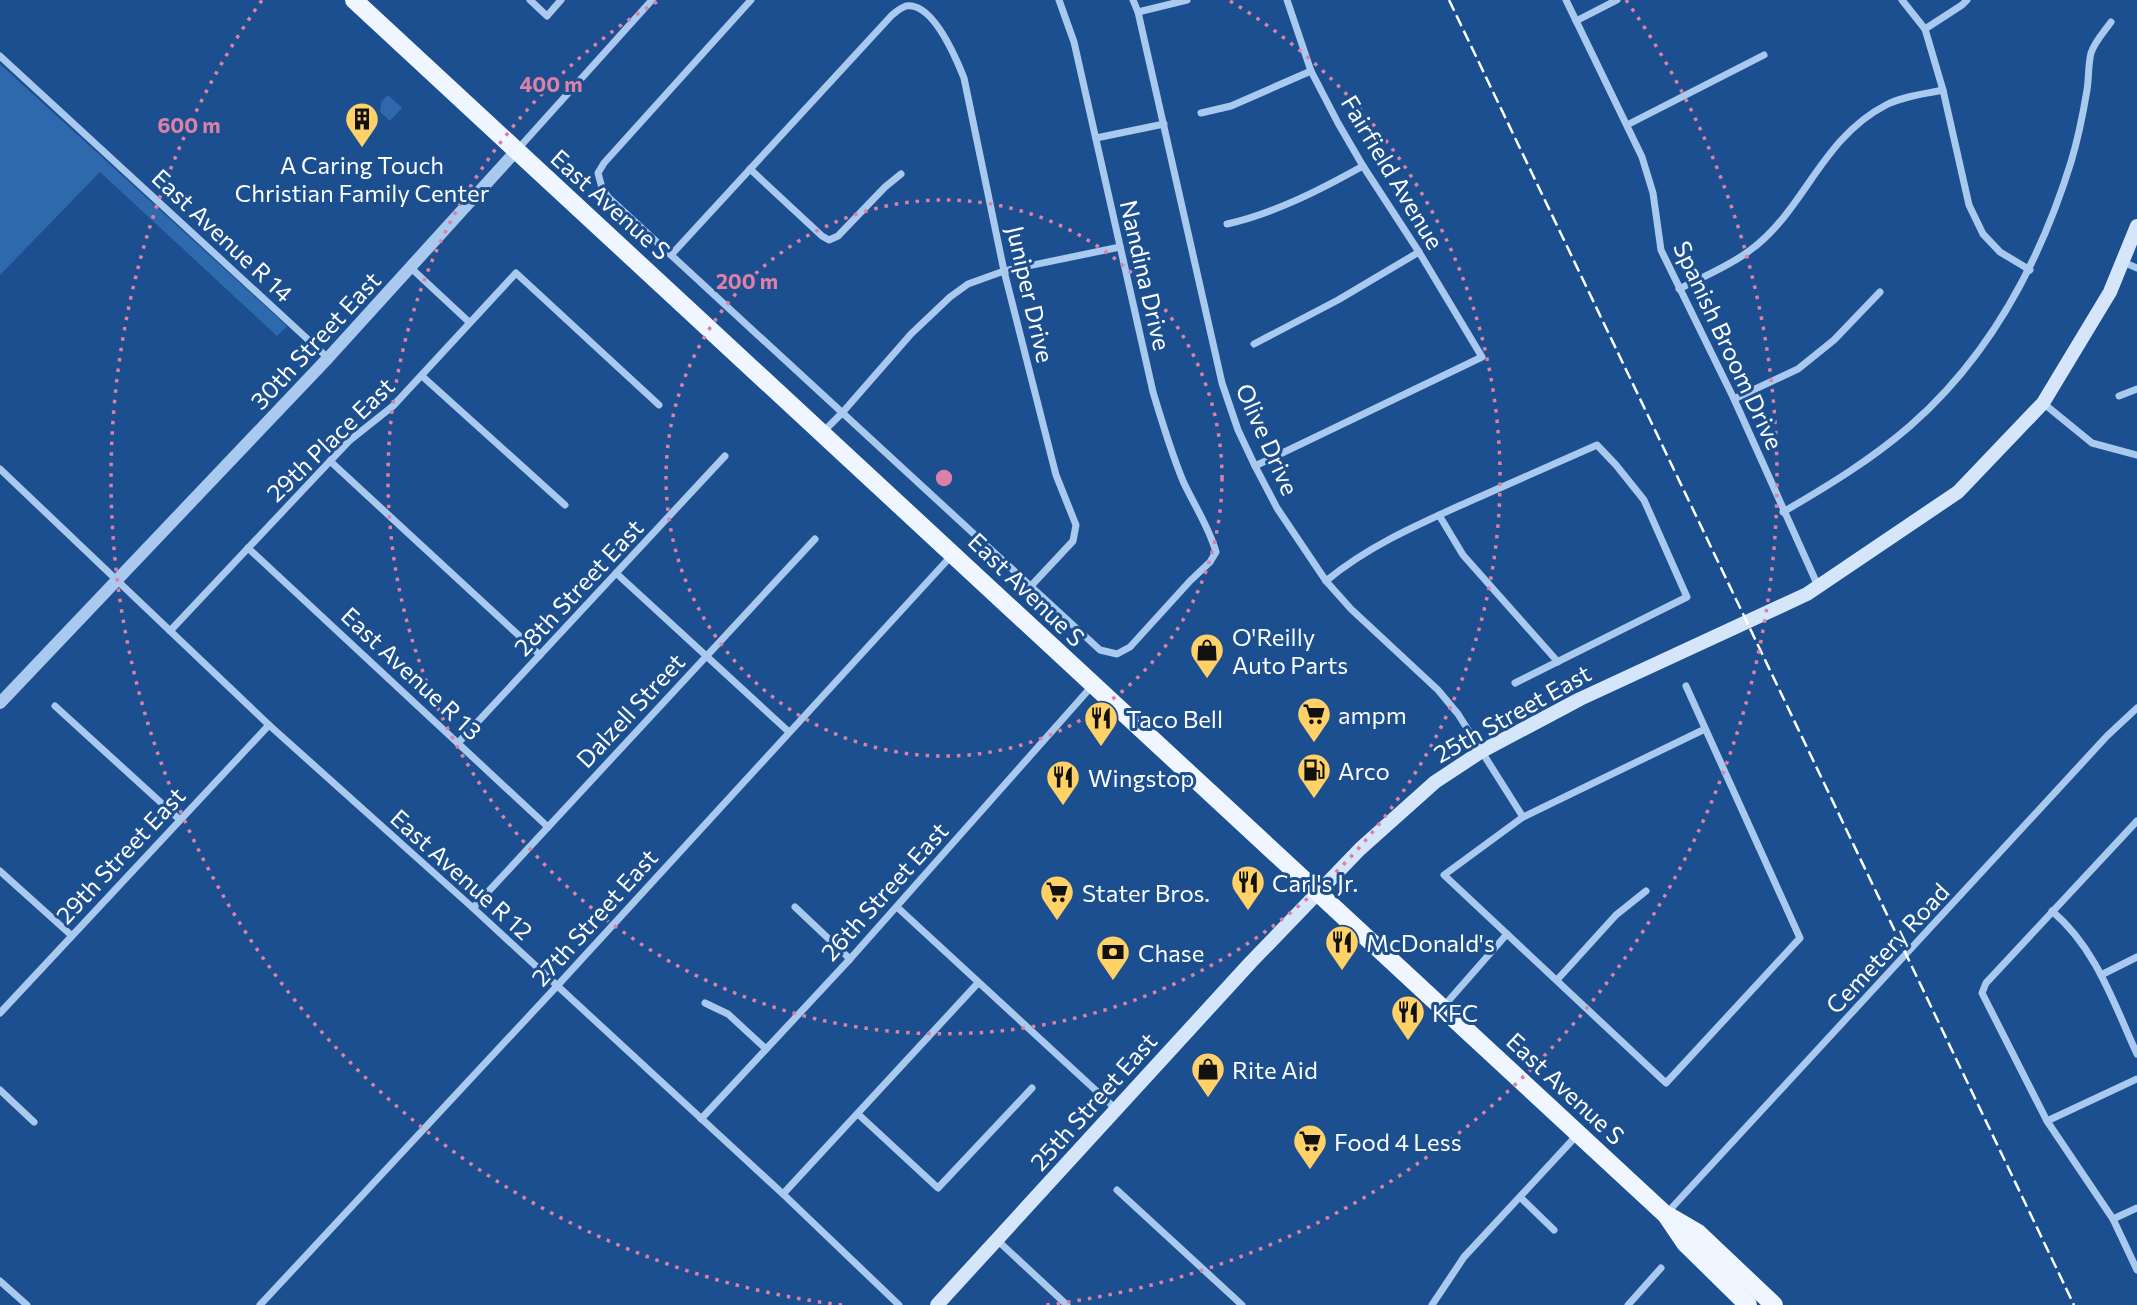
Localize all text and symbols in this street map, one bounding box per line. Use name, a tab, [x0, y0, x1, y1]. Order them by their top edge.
text: 400 m	[519, 71, 583, 96]
street label: Fairfield Avenue	[1336, 90, 1450, 254]
building icon: A Caring Touch Christian Family Center	[343, 100, 381, 149]
text: 600 m	[157, 112, 221, 137]
street label: East Avenue S	[545, 143, 677, 265]
place label: A Caring Touch Christian Family Center	[235, 150, 490, 207]
street label: East Avenue R 14	[147, 162, 299, 308]
street label: Nandina Drive	[1115, 197, 1177, 353]
street label: Juniper Drive	[1001, 223, 1061, 365]
street label: Spanish Broom Drive	[1668, 236, 1790, 454]
street label: 30th Street East	[244, 265, 386, 415]
text: 200 m	[716, 268, 778, 293]
street label: 29th Place East	[260, 371, 400, 507]
street label: Olive Drive	[1231, 379, 1305, 499]
centre of rings	[932, 466, 956, 490]
street label: 28th Street East	[507, 513, 649, 661]
street label: East Avenue S	[963, 526, 1091, 652]
street label: East Avenue R 13	[336, 601, 488, 745]
place label: O'Reilly Auto Parts	[1232, 622, 1348, 679]
shop icon: O'Reilly Auto Parts	[1188, 631, 1226, 680]
street label: Dalzell Street	[570, 647, 690, 773]
street label: 25th Street East	[1428, 658, 1596, 768]
supermarket icon: ampm	[1295, 695, 1333, 744]
restaurant icon: Taco Bell	[1082, 699, 1120, 748]
place label: ampm	[1338, 700, 1407, 729]
place label: Taco Bell	[1126, 704, 1223, 733]
fuel station icon: Arco	[1295, 751, 1333, 800]
place label: Arco	[1338, 756, 1390, 785]
restaurant icon: Wingstop	[1044, 758, 1082, 807]
place label: Wingstop	[1088, 763, 1194, 792]
street label: 29th Street East	[49, 781, 191, 929]
street label: East Avenue R 12	[385, 803, 539, 945]
street label: 26th Street East	[814, 816, 954, 966]
street label: 27th Street East	[525, 843, 663, 991]
restaurant icon: Carl's Jr.	[1229, 863, 1267, 912]
place label: Carl's Jr.	[1272, 868, 1358, 897]
supermarket icon: Stater Bros.	[1038, 873, 1076, 922]
street label: Cemetery Road	[1819, 877, 1955, 1019]
place label: Stater Bros.	[1082, 878, 1210, 907]
restaurant icon: McDonald's	[1323, 923, 1361, 972]
place label: McDonald's	[1366, 928, 1495, 957]
bank icon: Chase	[1094, 933, 1132, 982]
place label: Chase	[1138, 938, 1204, 967]
restaurant icon: KFC	[1389, 993, 1427, 1042]
place label: KFC	[1432, 998, 1478, 1027]
street label: 25th Street East	[1024, 1026, 1162, 1176]
street label: East Avenue S	[1501, 1026, 1631, 1150]
shop icon: Rite Aid	[1189, 1050, 1227, 1099]
place label: Rite Aid	[1232, 1055, 1318, 1084]
supermarket icon: Food 4 Less	[1291, 1122, 1329, 1171]
place label: Food 4 Less	[1334, 1127, 1462, 1156]

